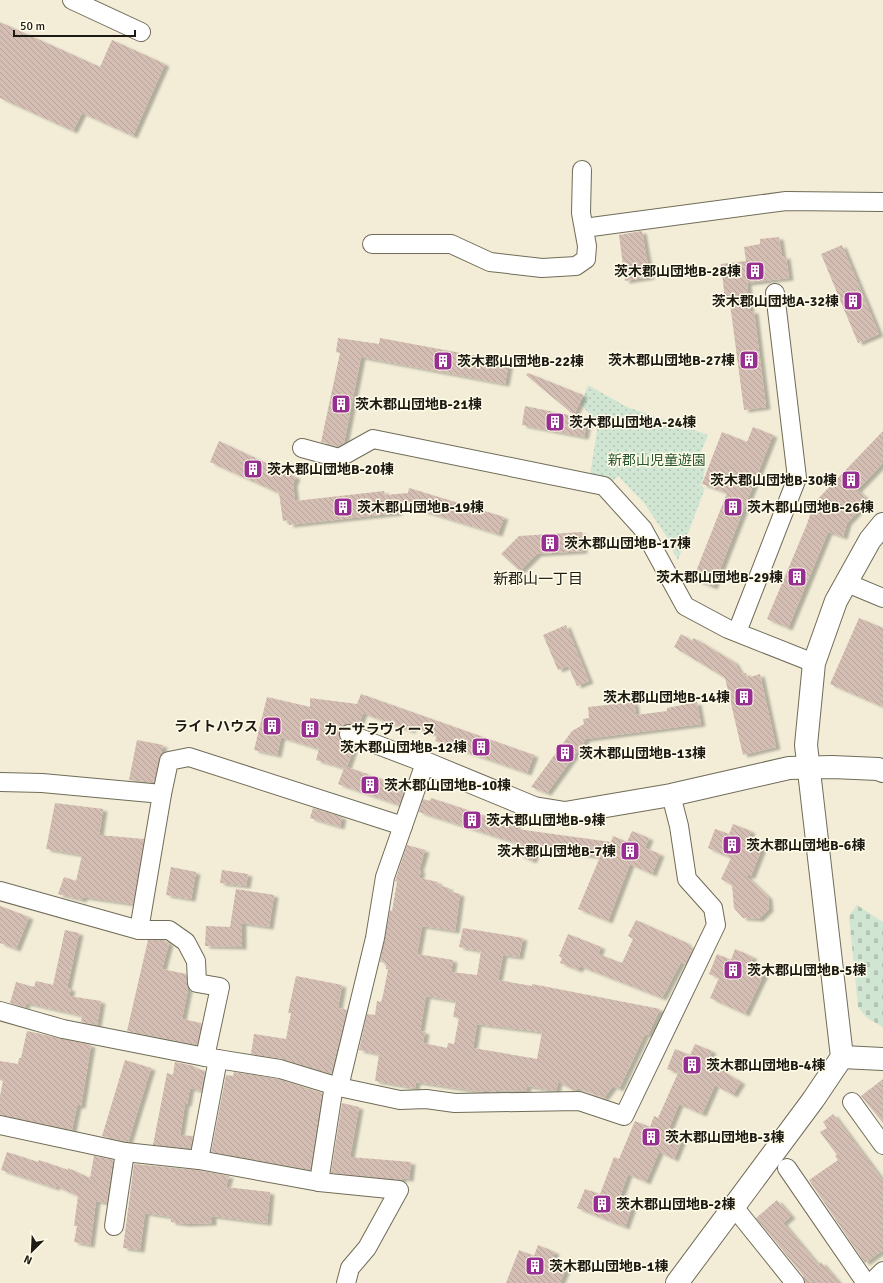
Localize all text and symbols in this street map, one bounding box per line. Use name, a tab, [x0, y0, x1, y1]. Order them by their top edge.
scale bar	[14, 12, 135, 38]
text: 50 m	[20, 19, 45, 34]
building icon: 茨木郡山団地B-28棟	[744, 260, 766, 282]
place label: 茨木郡山団地B-28棟	[614, 263, 741, 280]
building icon: 茨木郡山団地A-32棟	[842, 290, 864, 312]
place label: 茨木郡山団地A-32棟	[712, 293, 839, 310]
building icon: 茨木郡山団地B-27棟	[738, 349, 760, 371]
building icon: 茨木郡山団地B-22棟	[432, 350, 454, 372]
place label: 茨木郡山団地B-27棟	[608, 352, 735, 369]
place label: 茨木郡山団地B-22棟	[457, 353, 584, 370]
building icon: 茨木郡山団地B-21棟	[330, 393, 352, 415]
place label: 茨木郡山団地B-21棟	[355, 396, 482, 413]
building icon: 茨木郡山団地A-24棟	[544, 411, 566, 433]
place label: 茨木郡山団地A-24棟	[569, 414, 696, 431]
park label: 新郡山児童遊園	[608, 452, 706, 469]
building icon: 茨木郡山団地B-20棟	[242, 458, 264, 480]
place label: 茨木郡山団地B-20棟	[267, 461, 394, 478]
building icon: 茨木郡山団地B-30棟	[840, 469, 862, 491]
place label: 茨木郡山団地B-30棟	[710, 472, 837, 489]
building icon: 茨木郡山団地B-19棟	[332, 496, 354, 518]
building icon: 茨木郡山団地B-26棟	[722, 496, 744, 518]
place label: 茨木郡山団地B-19棟	[357, 499, 484, 516]
place label: 茨木郡山団地B-26棟	[747, 499, 874, 516]
building icon: 茨木郡山団地B-17棟	[539, 532, 561, 554]
place label: 茨木郡山団地B-17棟	[564, 535, 691, 552]
building icon: 茨木郡山団地B-29棟	[786, 566, 808, 588]
place label: 茨木郡山団地B-29棟	[656, 569, 783, 586]
district label: 新郡山一丁目	[493, 570, 583, 588]
building icon: 茨木郡山団地B-14棟	[733, 686, 755, 708]
place label: 茨木郡山団地B-14棟	[603, 689, 730, 706]
building icon: ライトハウス	[261, 715, 283, 737]
place label: ライトハウス	[174, 718, 258, 735]
building icon: カーサラヴィーヌ	[299, 718, 321, 740]
place label: カーサラヴィーヌ	[324, 721, 436, 738]
building icon: 茨木郡山団地B-12棟	[470, 736, 492, 758]
place label: 茨木郡山団地B-12棟	[340, 739, 467, 756]
building icon: 茨木郡山団地B-13棟	[554, 742, 576, 764]
place label: 茨木郡山団地B-13棟	[579, 745, 706, 762]
building icon: 茨木郡山団地B-10棟	[359, 774, 381, 796]
place label: 茨木郡山団地B-10棟	[384, 777, 511, 794]
building icon: 茨木郡山団地B-9棟	[461, 809, 483, 831]
place label: 茨木郡山団地B-9棟	[486, 812, 605, 829]
building icon: 茨木郡山団地B-6棟	[721, 834, 743, 856]
place label: 茨木郡山団地B-6棟	[746, 837, 865, 854]
building icon: 茨木郡山団地B-7棟	[619, 840, 641, 862]
place label: 茨木郡山団地B-7棟	[497, 843, 616, 860]
building icon: 茨木郡山団地B-5棟	[722, 959, 744, 981]
place label: 茨木郡山団地B-5棟	[747, 962, 866, 979]
building icon: 茨木郡山団地B-4棟	[681, 1054, 703, 1076]
place label: 茨木郡山団地B-4棟	[706, 1057, 825, 1074]
building icon: 茨木郡山団地B-3棟	[640, 1126, 662, 1148]
place label: 茨木郡山団地B-3棟	[665, 1129, 784, 1146]
building icon: 茨木郡山団地B-2棟	[591, 1193, 613, 1215]
place label: 茨木郡山団地B-2棟	[616, 1196, 735, 1213]
north arrow	[12, 1231, 52, 1271]
text: N	[22, 1252, 34, 1267]
building icon: 茨木郡山団地B-1棟	[524, 1255, 546, 1277]
place label: 茨木郡山団地B-1棟	[549, 1258, 668, 1275]

